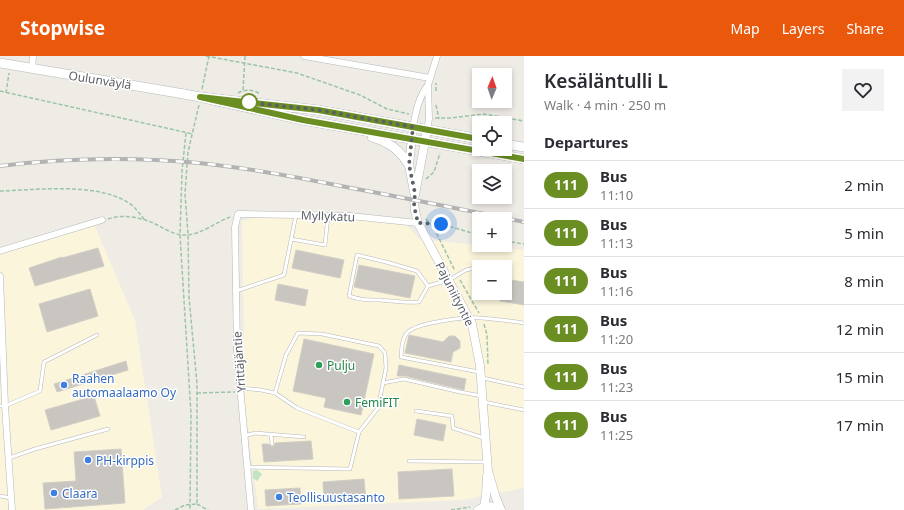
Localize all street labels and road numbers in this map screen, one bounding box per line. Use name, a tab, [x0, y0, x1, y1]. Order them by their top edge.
street label: Oulunväylä	[67, 67, 133, 93]
street label: Myllykatu	[301, 207, 355, 225]
street label: Pajuniityntie	[431, 259, 479, 329]
street label: Yrittäjäntie	[228, 331, 250, 393]

